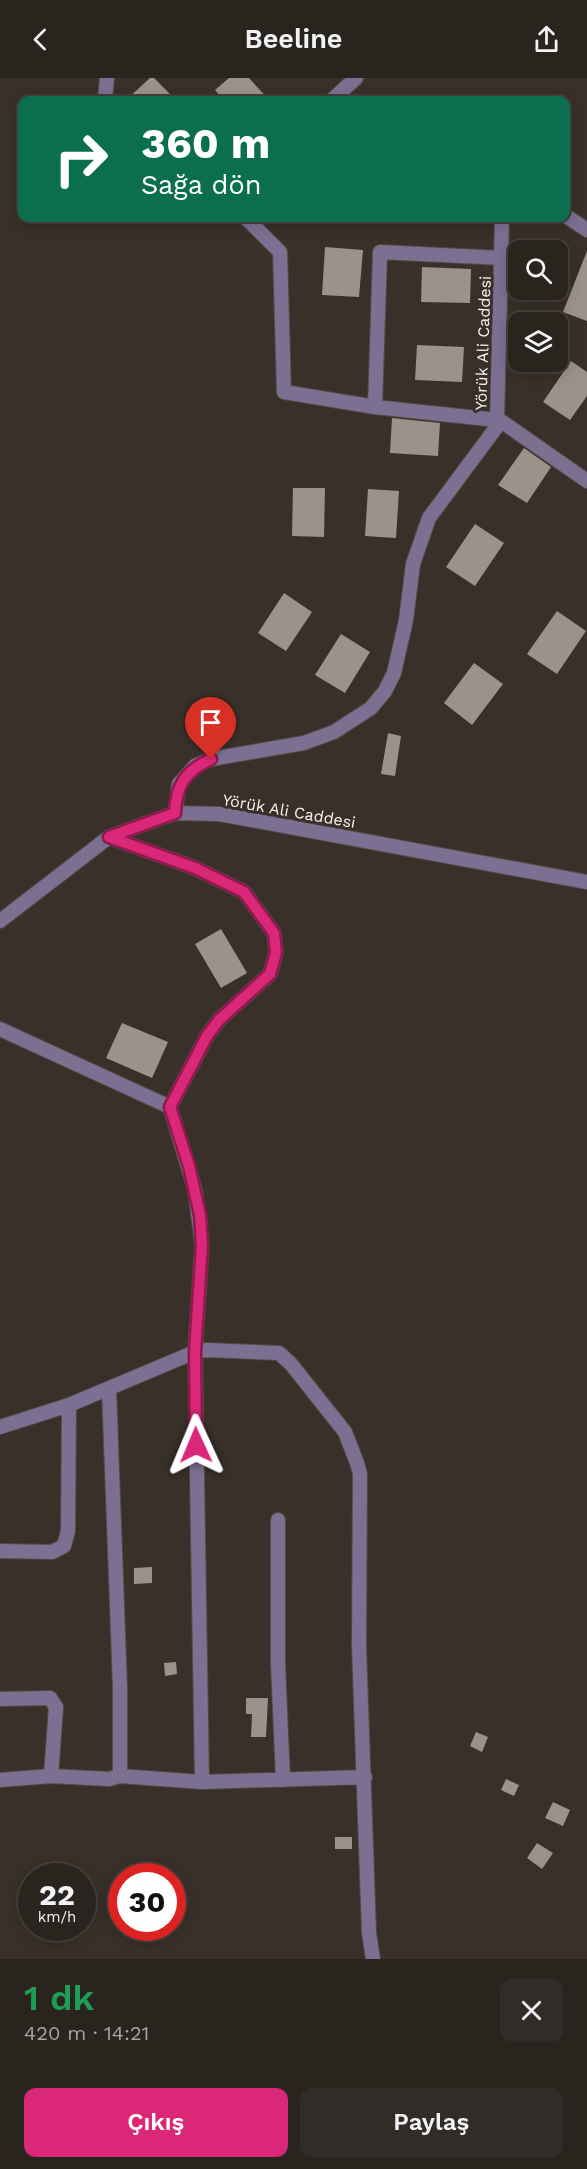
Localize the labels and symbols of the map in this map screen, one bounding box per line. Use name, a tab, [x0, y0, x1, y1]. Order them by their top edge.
street label: Yörük Ali Caddesi	[471, 275, 495, 411]
pin	[185, 697, 236, 759]
street label: Yörük Ali Caddesi	[221, 790, 357, 832]
position arrow	[164, 1413, 228, 1477]
speed limit sign: 30	[108, 1863, 186, 1941]

